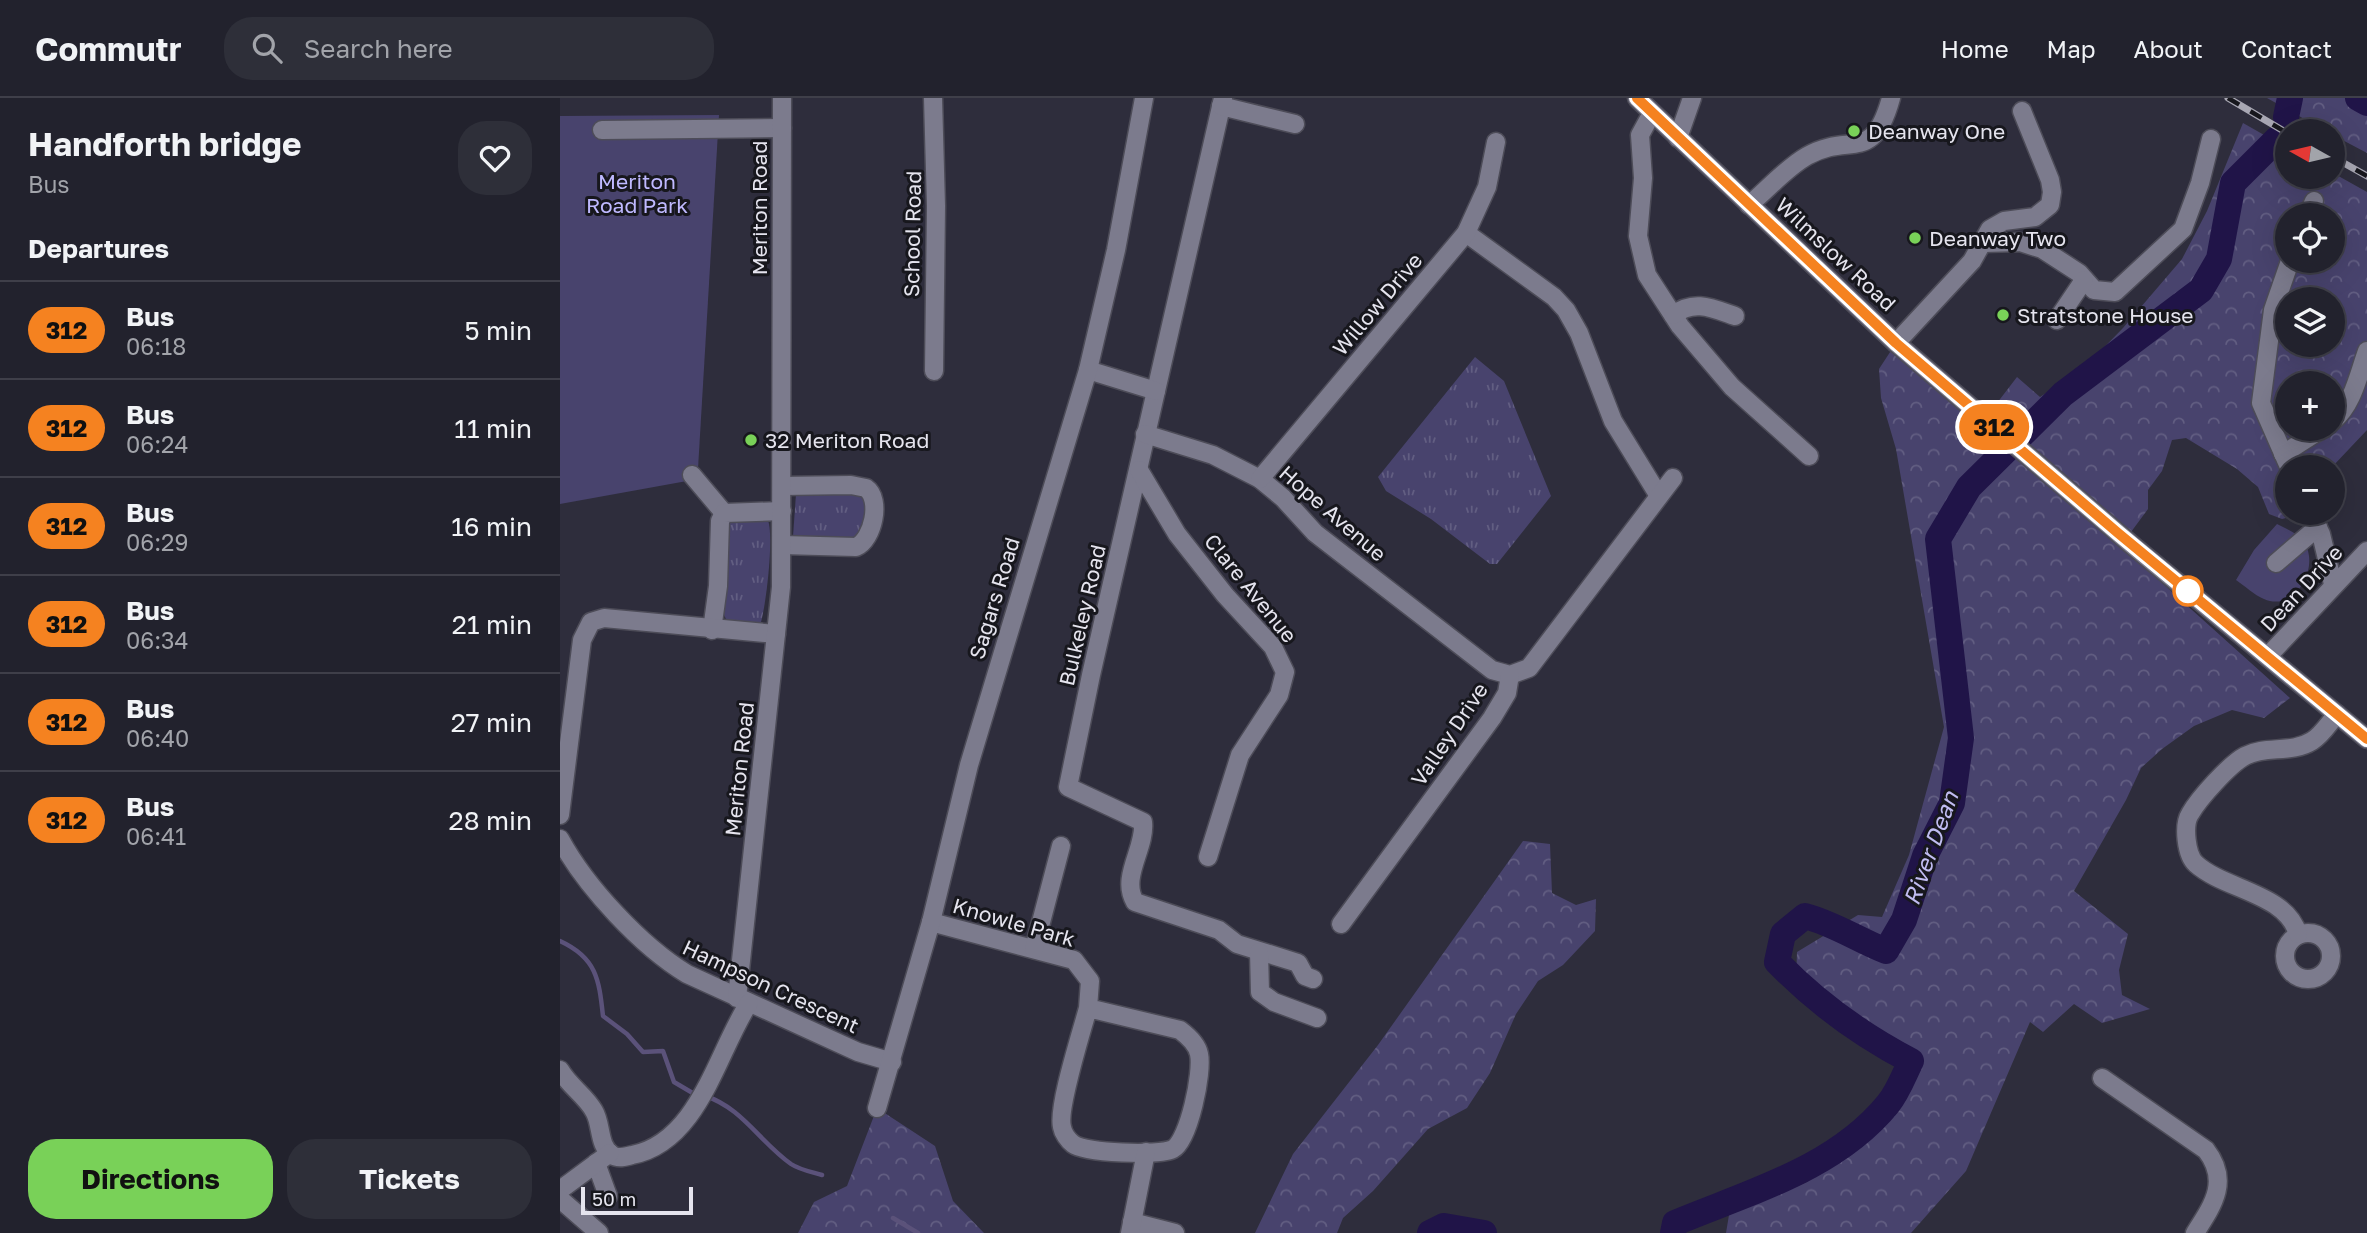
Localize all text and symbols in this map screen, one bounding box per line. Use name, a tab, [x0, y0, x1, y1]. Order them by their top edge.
search box	[224, 17, 714, 80]
text: Commutr	[35, 29, 182, 68]
icon: search	[248, 29, 286, 67]
text: Search here	[304, 33, 453, 64]
text: Home	[1941, 34, 2009, 63]
text: Map	[2047, 34, 2096, 63]
text: About	[2134, 34, 2203, 63]
text: Contact	[2241, 34, 2332, 63]
place label: Deanway One	[1868, 118, 2005, 144]
north arrow	[2275, 119, 2345, 189]
map controls	[2275, 119, 2345, 525]
button: heart	[458, 121, 532, 195]
marker: Deanway One	[1846, 123, 1862, 139]
text: Handforth bridge	[28, 124, 301, 163]
street label: Meriton Road	[746, 141, 772, 275]
park label: Meriton Road Park	[586, 168, 688, 218]
text: Bus	[28, 170, 70, 198]
street label: School Road	[898, 171, 926, 297]
street label: Wilmslow Road	[1771, 192, 1901, 316]
button: locate	[2275, 203, 2345, 273]
place label: Deanway Two	[1929, 225, 2066, 251]
marker: Deanway Two	[1907, 230, 1923, 246]
text: Departures	[28, 233, 169, 264]
street label: Willow Drive	[1327, 247, 1427, 361]
button: layers	[2275, 287, 2345, 357]
text: Bus	[126, 301, 174, 332]
place label: Stratstone House	[2017, 302, 2194, 328]
marker: Stratstone House	[1995, 307, 2011, 323]
text: 312	[46, 315, 87, 344]
text: 5 min	[464, 315, 532, 346]
text: 06:18	[126, 332, 186, 360]
button: +	[2275, 371, 2345, 441]
text: Bus	[126, 399, 174, 430]
line badge: 312	[1954, 404, 2034, 450]
text: 312	[1973, 412, 2015, 441]
text: 312	[46, 413, 87, 442]
text: 11 min	[454, 413, 532, 444]
place label: 32 Meriton Road	[765, 427, 929, 453]
text: 06:24	[126, 430, 188, 458]
marker: 32 Meriton Road	[743, 432, 759, 448]
button: −	[2275, 455, 2345, 525]
street label: Hope Avenue	[1274, 460, 1392, 566]
text: Bus	[126, 497, 174, 528]
text: 312	[46, 511, 87, 540]
text: 16 min	[451, 511, 532, 542]
text: 06:29	[126, 528, 188, 556]
street label: Clare Avenue	[1199, 528, 1303, 648]
street label: Sagars Road	[963, 534, 1025, 662]
street label: Dean Drive	[2254, 539, 2348, 637]
street label: Bulkeley Road	[1053, 542, 1111, 688]
unlabelled marker	[2173, 576, 2203, 606]
text: Bus	[126, 595, 174, 626]
text: 312	[46, 609, 87, 638]
text: 21 min	[452, 609, 532, 640]
text: 06:34	[126, 626, 189, 654]
street label: Valley Drive	[1405, 678, 1493, 790]
text: Bus	[126, 693, 174, 724]
street label: Meriton Road	[719, 701, 759, 837]
text: 312	[46, 707, 87, 736]
text: 27 min	[451, 707, 532, 738]
text: 06:40	[126, 724, 189, 752]
water label: River Dean	[1897, 787, 1964, 909]
text: Bus	[126, 791, 174, 822]
text: 312	[46, 805, 87, 834]
text: 28 min	[449, 805, 532, 836]
text: 06:41	[126, 822, 186, 850]
street label: Knowle Park	[950, 892, 1078, 952]
street label: Hampson Crescent	[679, 934, 863, 1038]
button: Directions	[28, 1139, 273, 1219]
button: Tickets	[287, 1139, 532, 1219]
scale bar	[581, 1184, 693, 1216]
text: 50 m	[592, 1187, 636, 1210]

